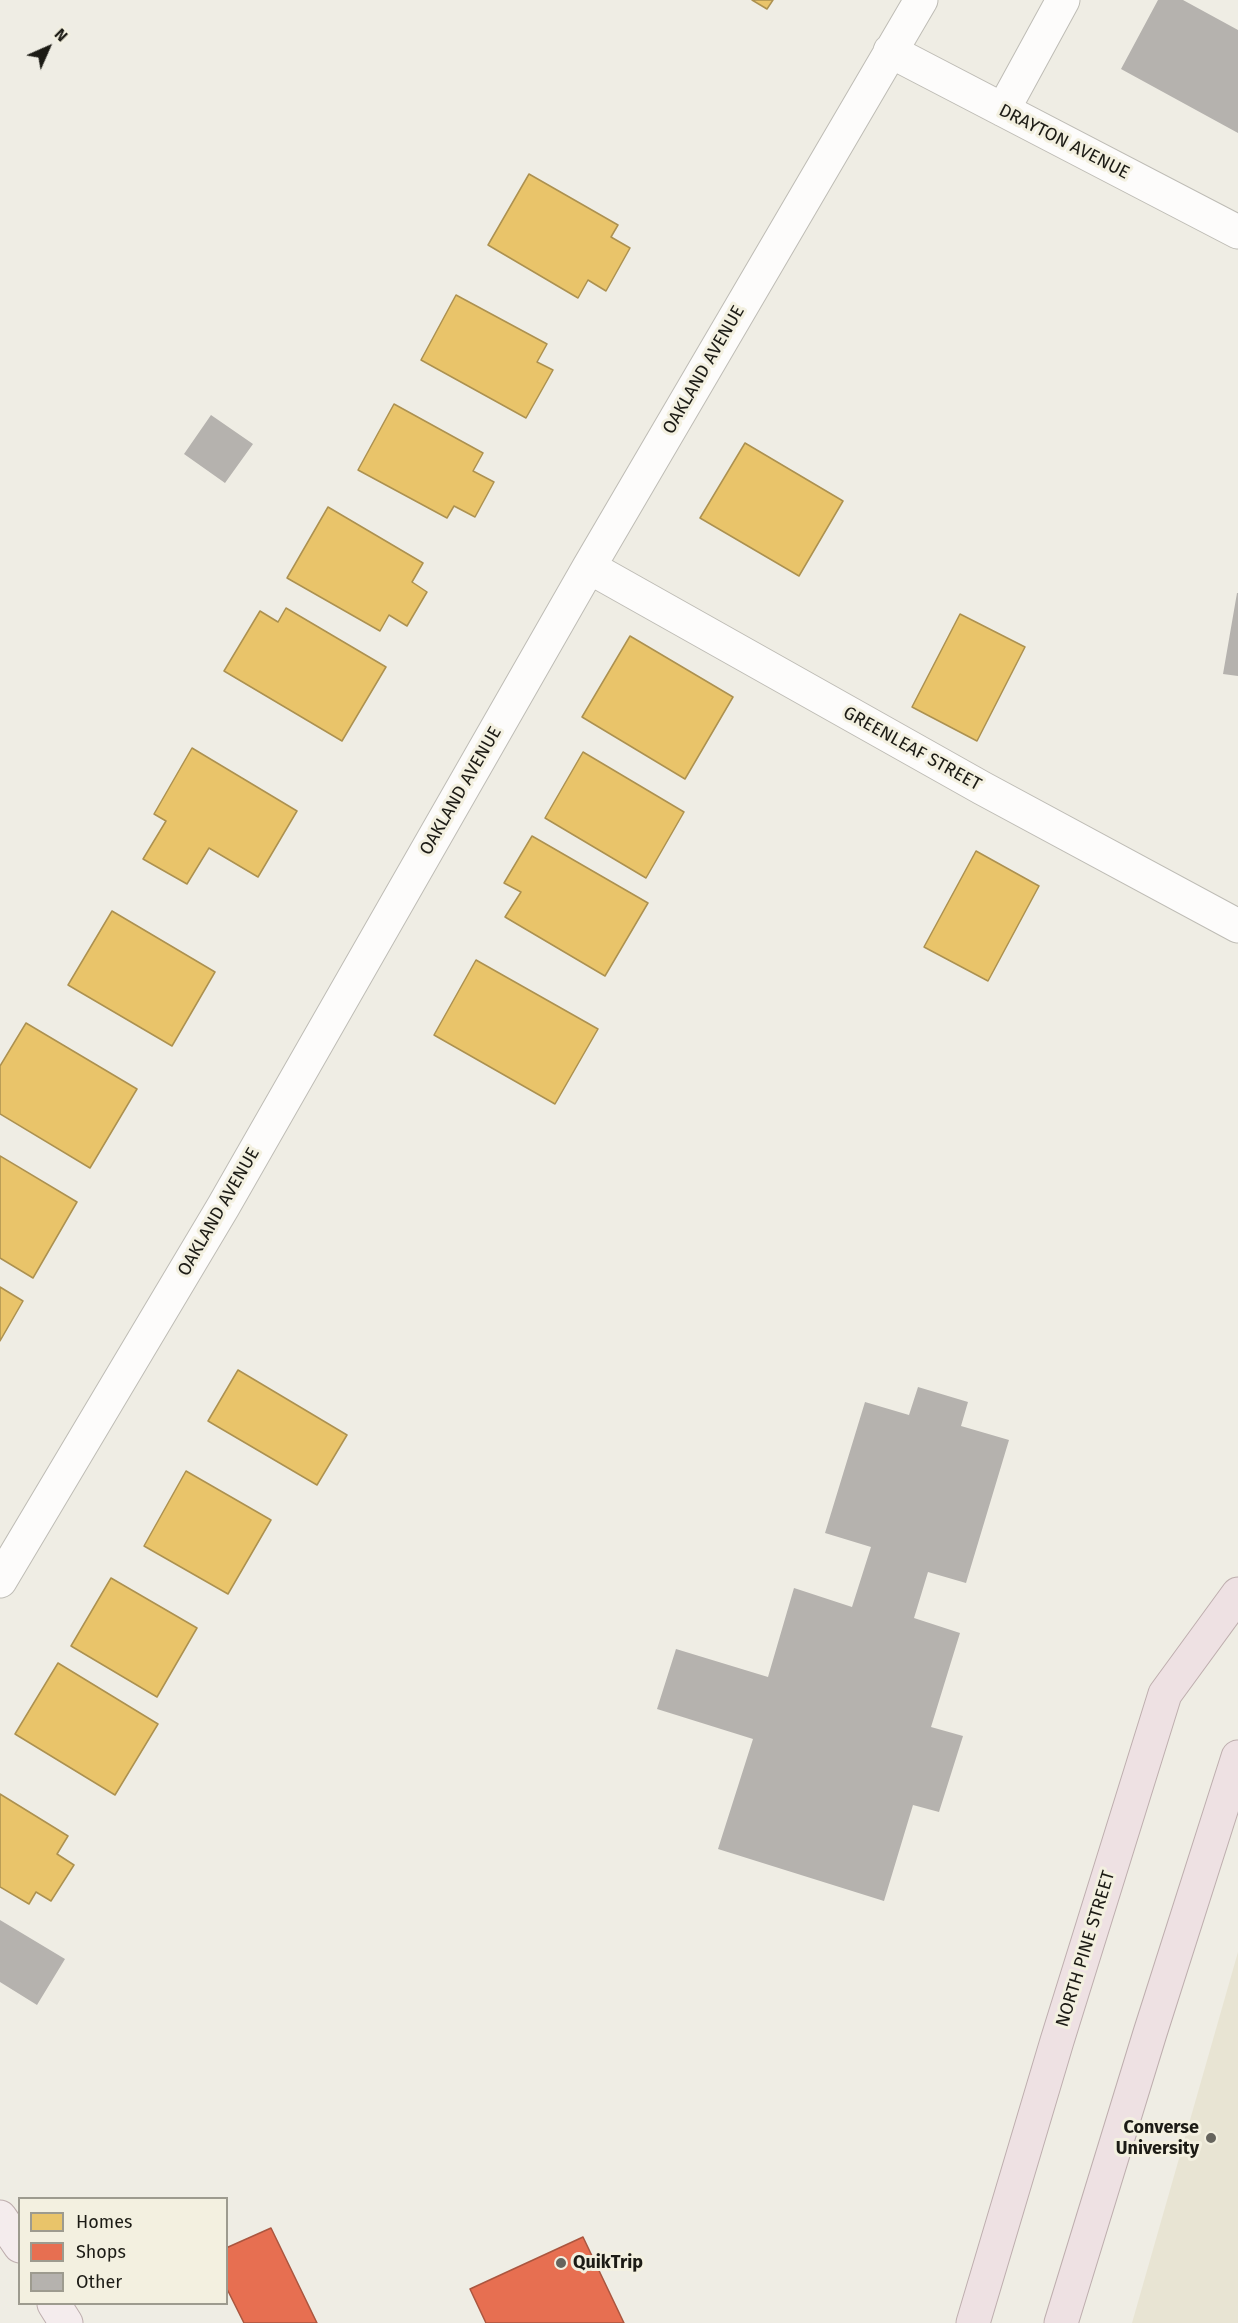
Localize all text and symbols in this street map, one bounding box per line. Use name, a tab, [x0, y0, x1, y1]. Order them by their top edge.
north arrow	[18, 18, 78, 78]
text: N	[51, 24, 72, 45]
street label: DRAYTON AVENUE	[995, 100, 1133, 184]
street label: OAKLAND AVENUE	[658, 302, 750, 438]
street label: GREENLEAF STREET	[839, 702, 985, 796]
street label: OAKLAND AVENUE	[415, 723, 507, 859]
street label: OAKLAND AVENUE	[173, 1144, 265, 1280]
street label: NORTH PINE STREET	[1052, 1868, 1120, 2030]
place label: Converse University	[1116, 2117, 1199, 2160]
marker: Converse University	[1204, 2131, 1218, 2145]
legend	[18, 2197, 228, 2305]
text: Homes	[76, 2211, 132, 2233]
text: Shops	[76, 2241, 126, 2263]
place label: QuikTrip	[573, 2252, 643, 2274]
marker: QuikTrip	[554, 2256, 568, 2270]
text: Other	[76, 2271, 122, 2293]

